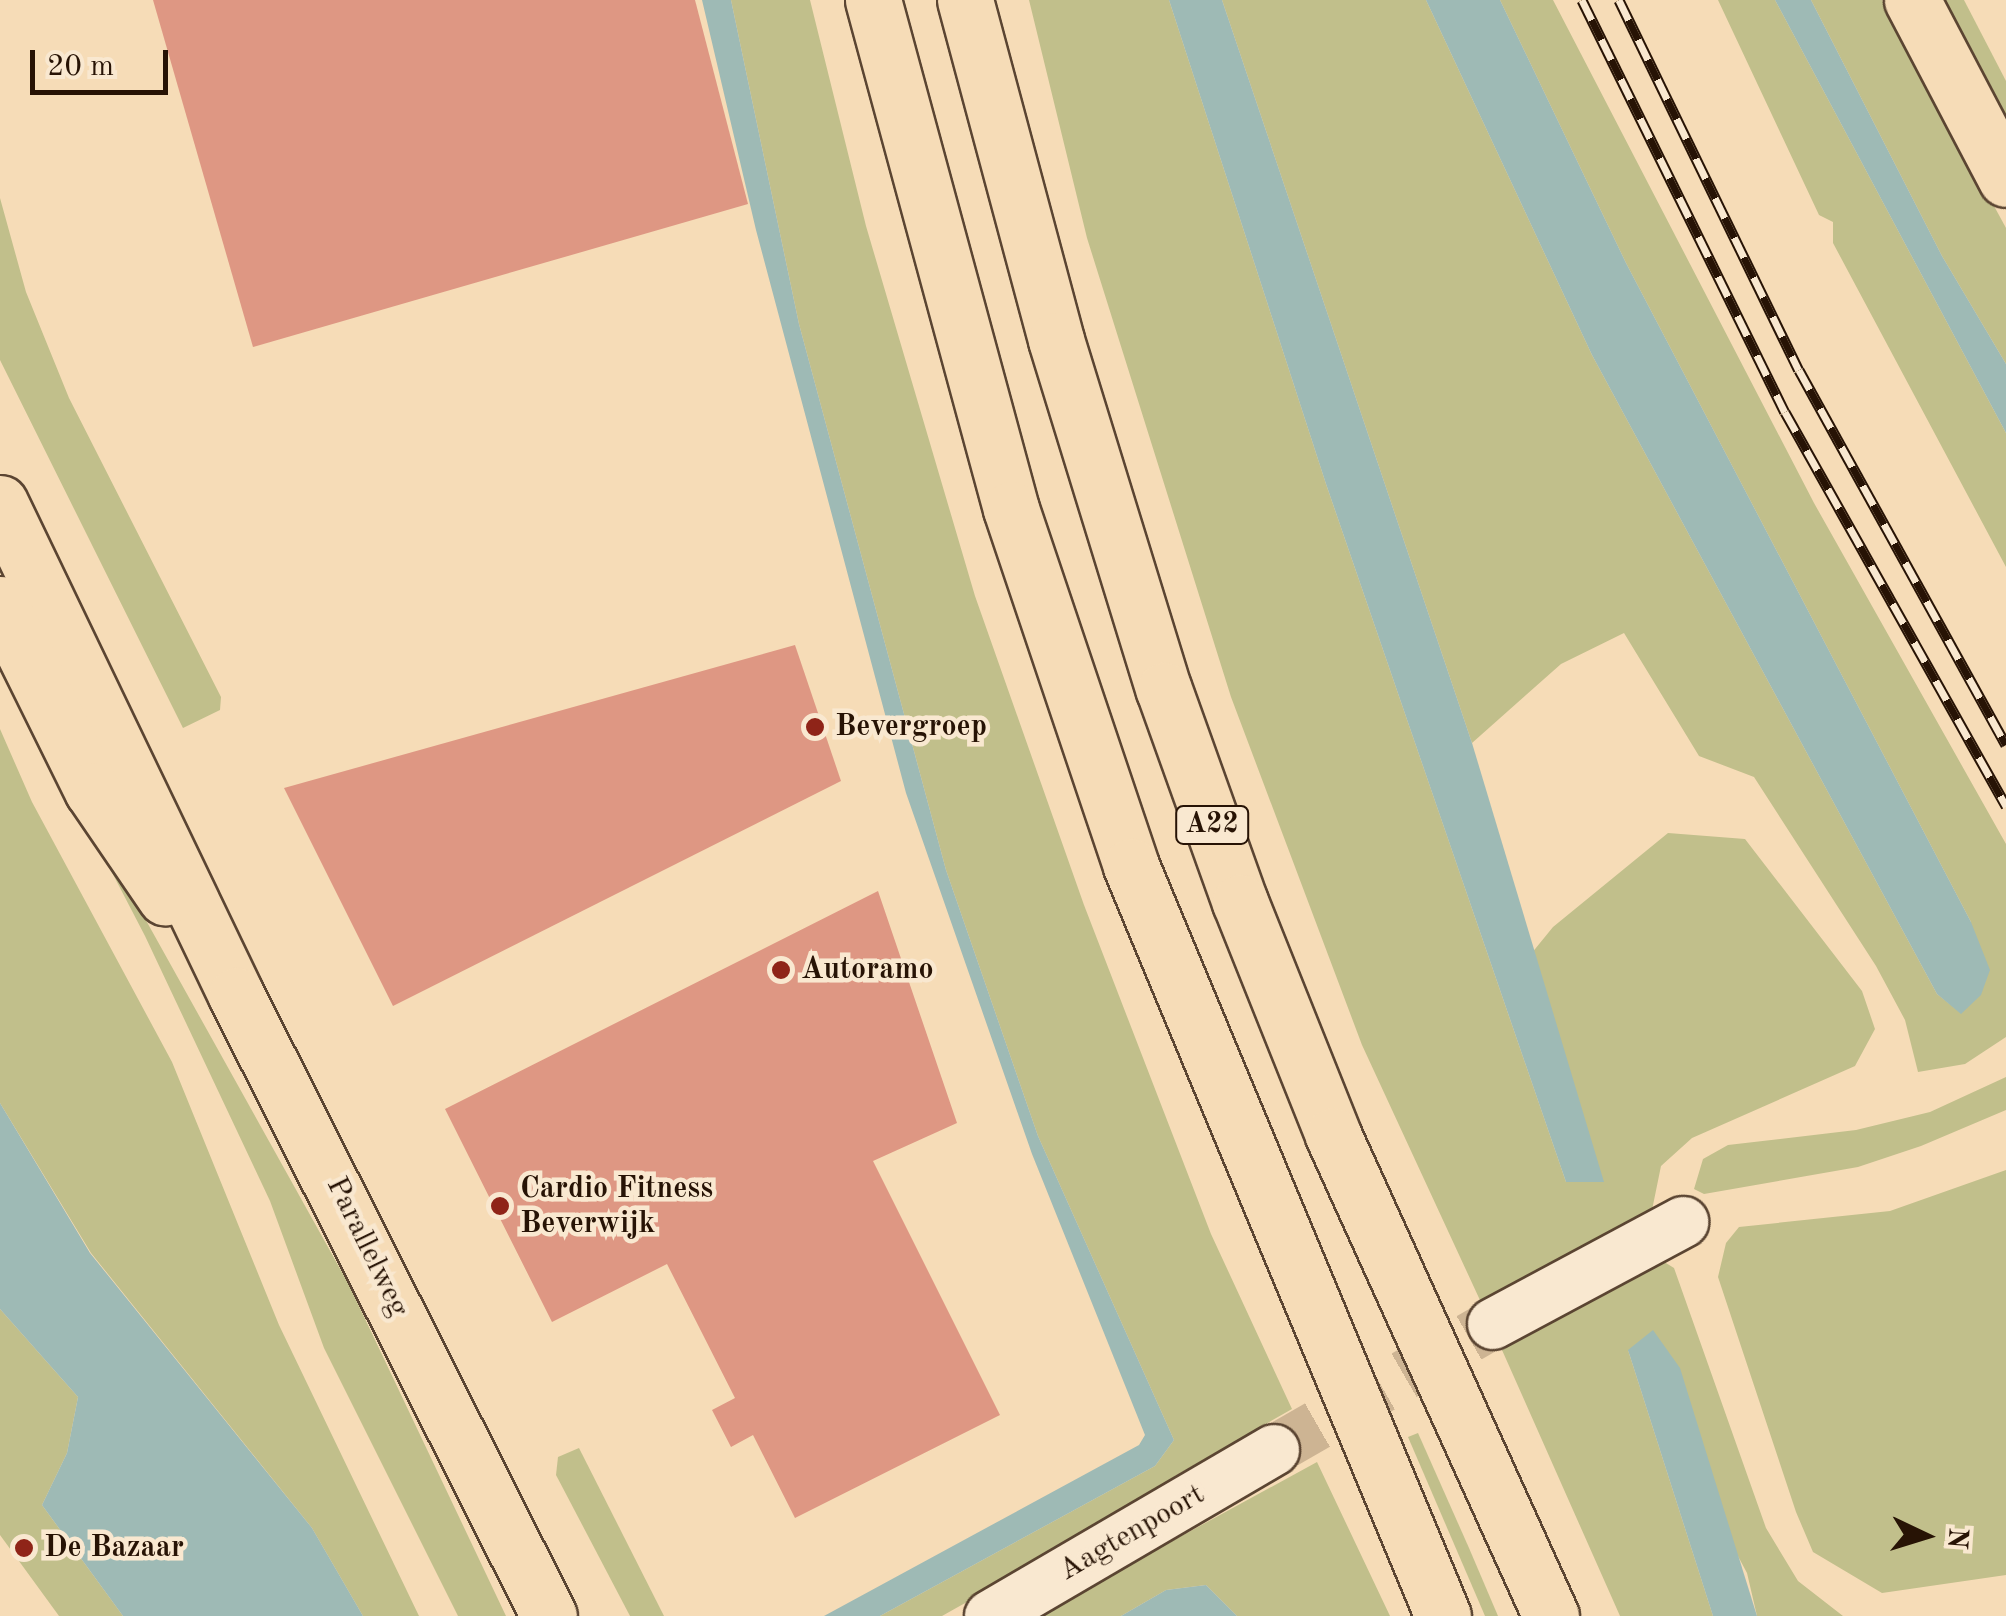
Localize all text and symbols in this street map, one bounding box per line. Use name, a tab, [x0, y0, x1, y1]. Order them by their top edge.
scale bar	[35, 30, 172, 92]
text: 20 m	[47, 52, 114, 82]
place label: Bevergroep	[835, 709, 987, 745]
marker: Bevergroep	[804, 716, 826, 738]
road number: A22	[1174, 802, 1250, 848]
place label: Autoramo	[801, 952, 934, 988]
marker: Autoramo	[770, 959, 792, 981]
street label: Parallelweg	[318, 1171, 416, 1323]
place label: Cardio Fitness Beverwijk	[520, 1171, 713, 1242]
marker: Cardio Fitness Beverwijk	[489, 1195, 511, 1217]
street label: Aagtenpoort	[1053, 1477, 1211, 1589]
north arrow	[1876, 1486, 1976, 1586]
text: N	[1941, 1526, 1971, 1550]
place label: De Bazaar	[44, 1530, 184, 1566]
marker: De Bazaar	[13, 1537, 35, 1559]

